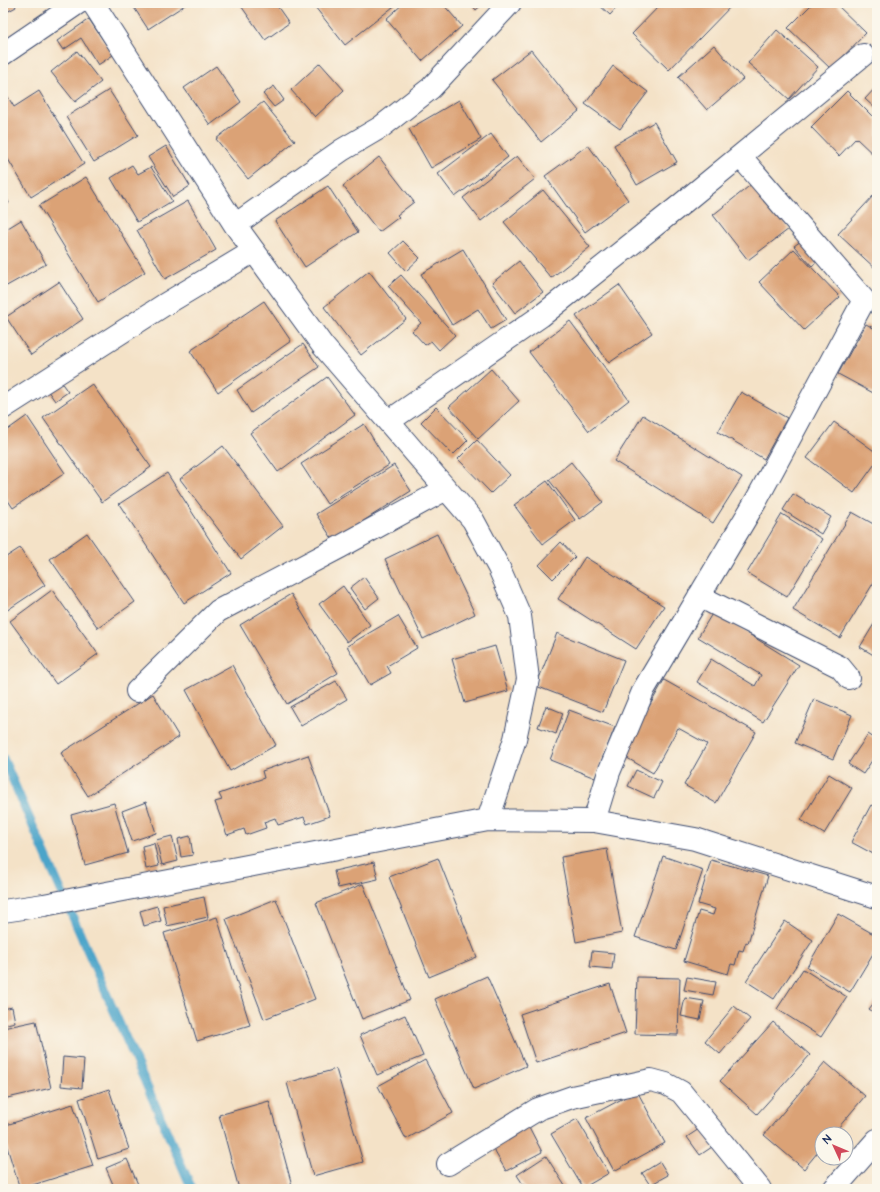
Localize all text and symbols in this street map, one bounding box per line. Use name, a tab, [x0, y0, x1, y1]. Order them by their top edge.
north arrow	[814, 1126, 854, 1166]
text: N	[819, 1132, 835, 1147]

